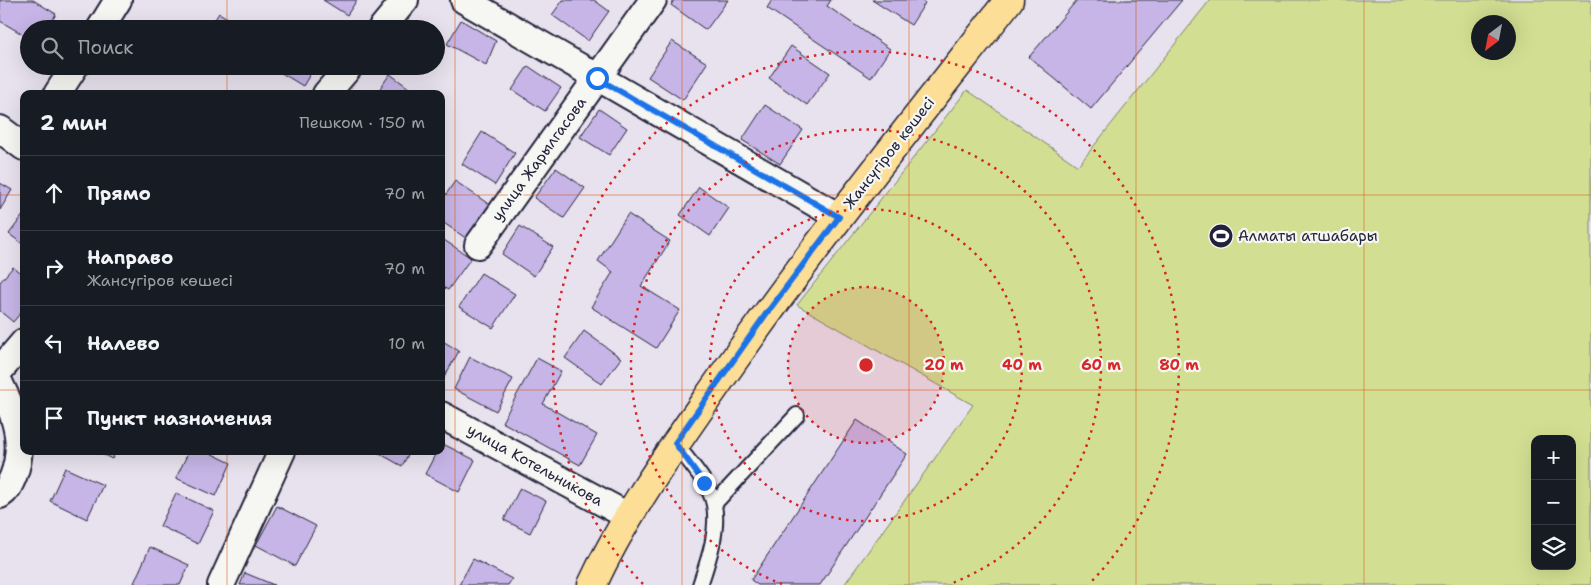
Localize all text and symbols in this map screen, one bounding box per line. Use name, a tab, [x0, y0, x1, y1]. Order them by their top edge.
north arrow	[1471, 15, 1516, 60]
search box	[20, 20, 445, 75]
icon: search	[38, 34, 66, 62]
text: Поиск	[78, 35, 133, 60]
route start	[586, 67, 609, 90]
street label: улица Жарылгасова	[487, 92, 591, 225]
street label: Жансүгіров көшесі	[839, 93, 939, 213]
text: 2 мин	[40, 109, 107, 137]
text: Пешком · 150 m	[299, 112, 425, 133]
icon: ahead	[40, 179, 68, 207]
text: Прямо	[87, 181, 151, 206]
text: 70 m	[384, 183, 425, 204]
sports icon: Алматы атшабары	[1208, 223, 1234, 249]
place label: Алматы атшабары	[1238, 226, 1378, 246]
text: Направо	[87, 245, 173, 270]
icon: right	[40, 254, 68, 282]
text: 70 m	[384, 258, 425, 279]
text: Жансүгіров көшесі	[87, 270, 233, 291]
icon: left	[40, 329, 68, 357]
text: Налево	[87, 331, 160, 356]
text: 10 m	[388, 333, 425, 354]
text: 20 m	[924, 355, 964, 375]
text: 40 m	[1002, 355, 1042, 375]
text: 60 m	[1081, 355, 1121, 375]
text: 80 m	[1159, 355, 1199, 375]
centre of rings	[857, 356, 875, 374]
icon: arrive	[40, 404, 68, 432]
text: Пункт назначения	[87, 406, 272, 431]
street label: улица Котельникова	[464, 419, 607, 511]
map controls	[1531, 435, 1576, 570]
button: +	[1531, 435, 1576, 480]
route end	[693, 472, 716, 495]
button: −	[1531, 480, 1576, 525]
button: layers	[1531, 525, 1576, 570]

